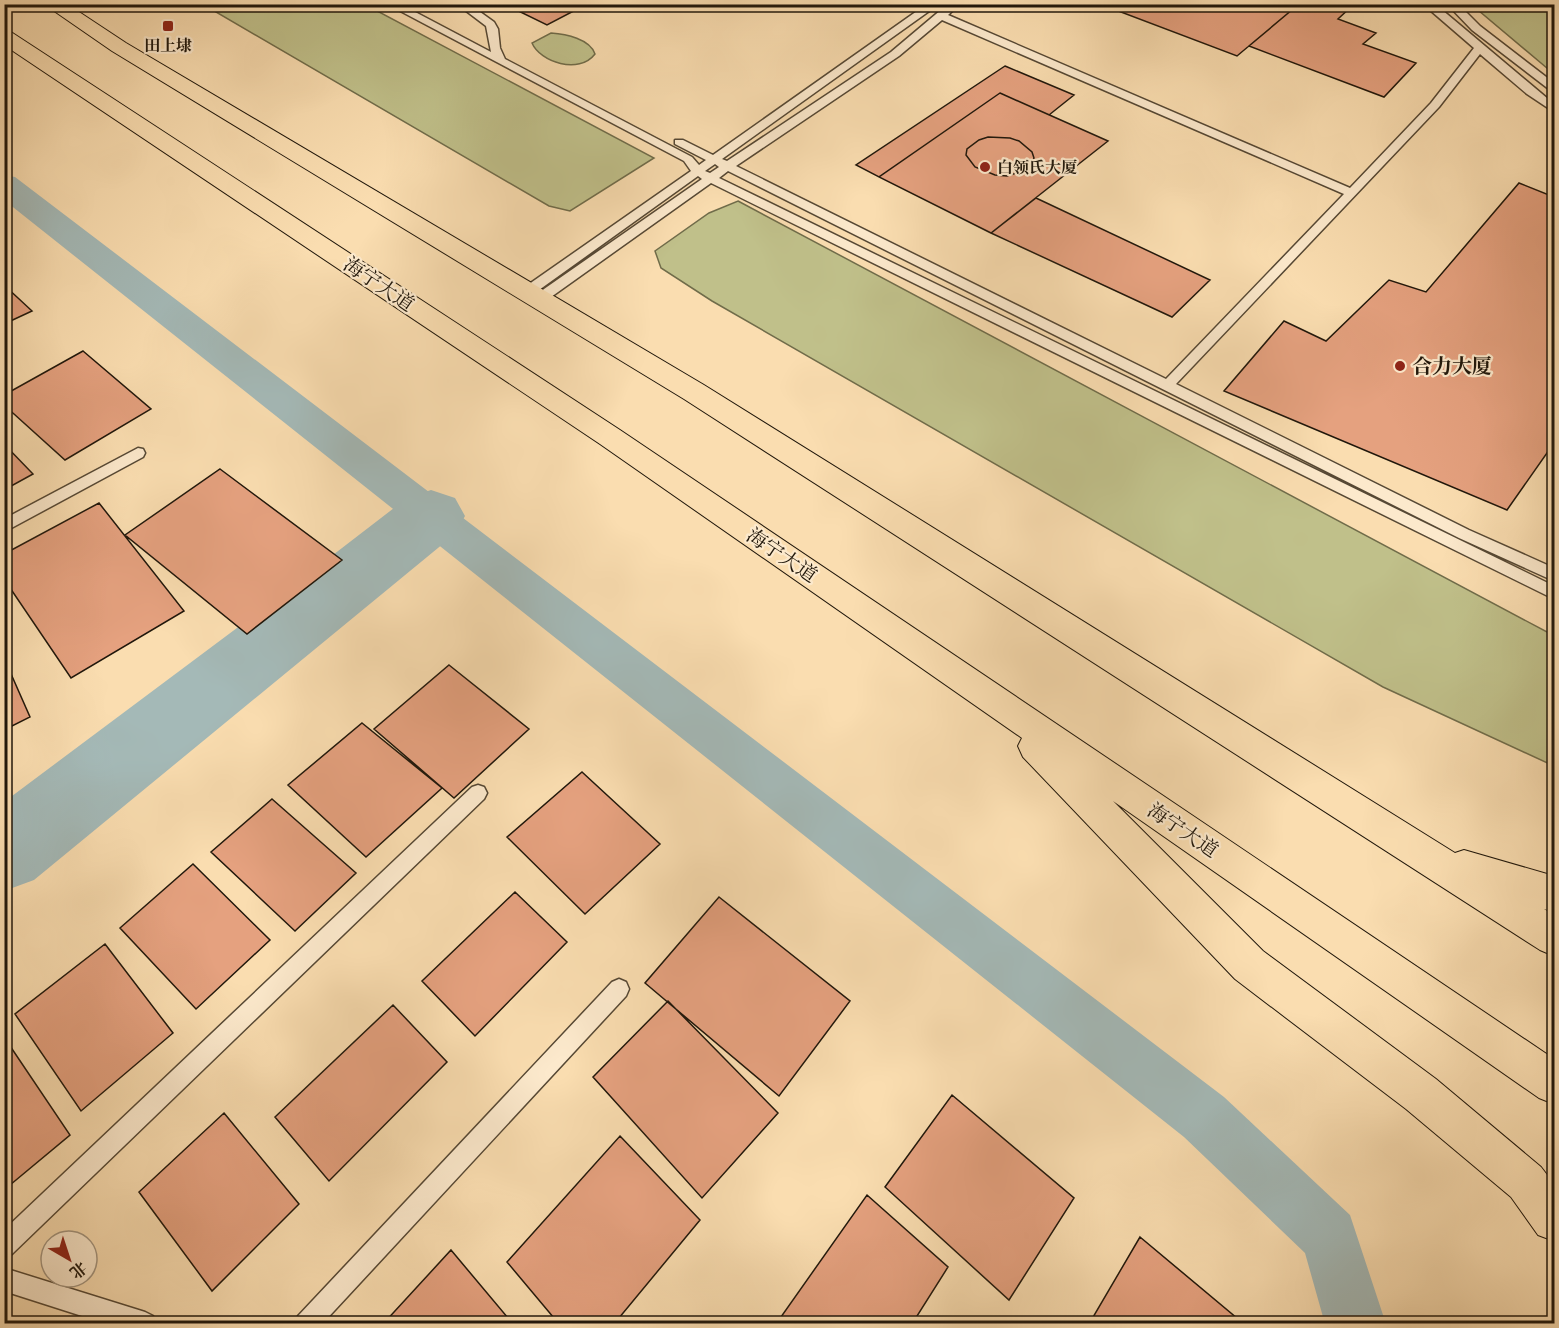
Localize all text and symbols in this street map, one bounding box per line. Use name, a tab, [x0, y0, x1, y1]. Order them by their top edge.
marker: 田上埭	[161, 19, 175, 33]
place label: 田上埭	[144, 36, 192, 56]
place label: 白领氏大厦	[997, 158, 1077, 178]
marker: 白领氏大厦	[978, 160, 992, 174]
street label: 海宁大道	[339, 252, 419, 317]
place label: 合力大厦	[1412, 354, 1492, 379]
marker: 合力大厦	[1393, 359, 1407, 373]
street label: 海宁大道	[742, 523, 822, 588]
street label: 海宁大道	[1143, 798, 1223, 863]
north arrow	[39, 1229, 99, 1289]
text: 北	[65, 1257, 90, 1283]

